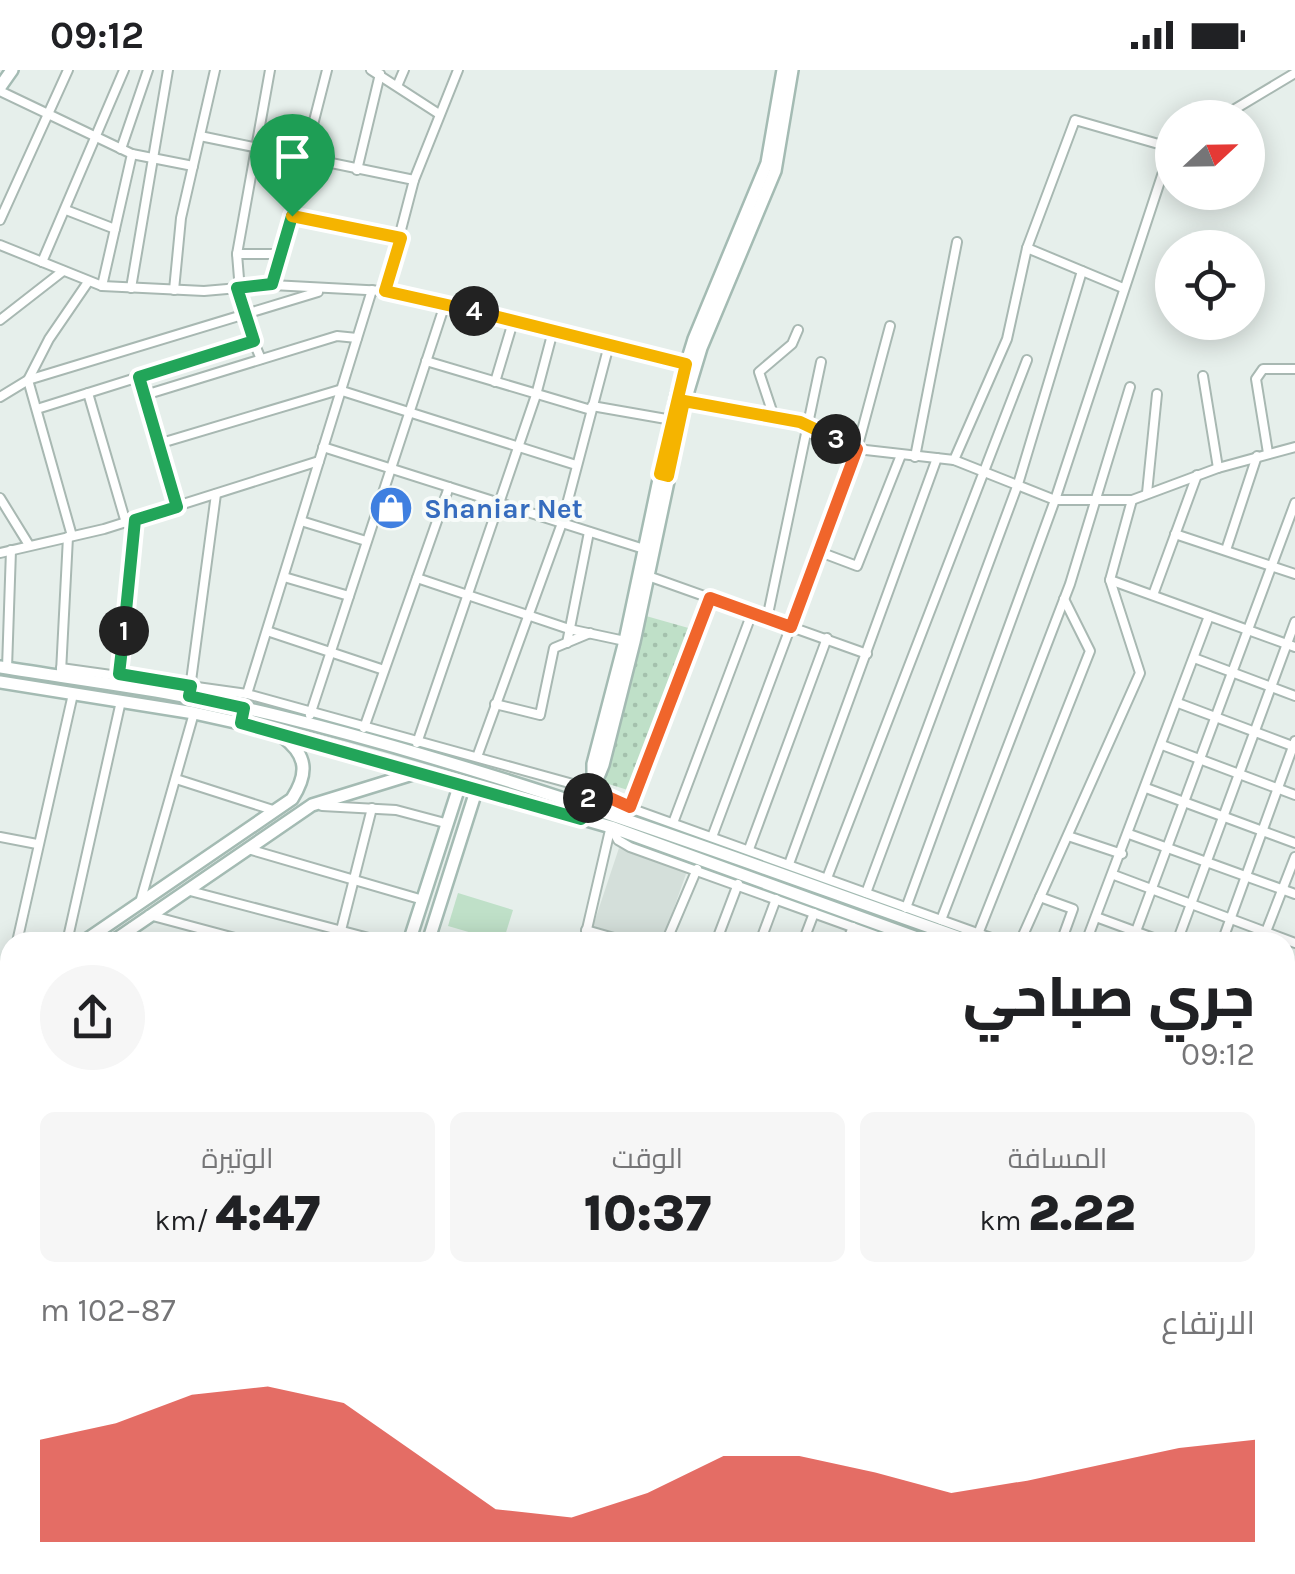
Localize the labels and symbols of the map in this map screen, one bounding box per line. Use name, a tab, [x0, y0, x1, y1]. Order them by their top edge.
north arrow	[1155, 100, 1265, 210]
pin	[250, 114, 335, 217]
pin: 4	[449, 286, 499, 336]
pin: 3	[811, 414, 861, 464]
shop icon: Shaniar Net	[368, 485, 414, 531]
place label: Shaniar Net	[424, 492, 583, 525]
pin: 1	[99, 606, 149, 656]
pin: 2	[563, 773, 613, 823]

